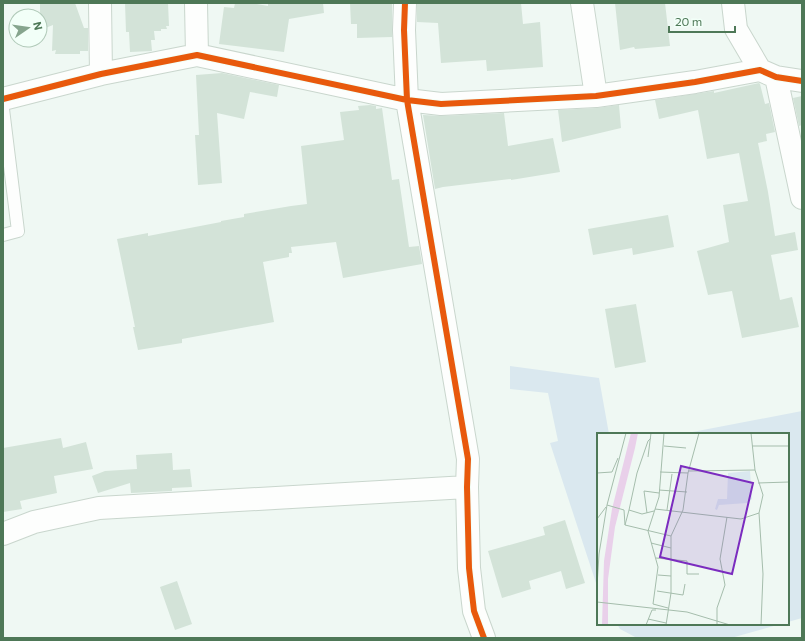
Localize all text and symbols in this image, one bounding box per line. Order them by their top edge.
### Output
north arrow [8,8,48,48]
scale bar [669,8,735,34]
text: 20 m [675,14,702,28]
text: N [31,20,45,31]
inset map [597,433,789,625]

